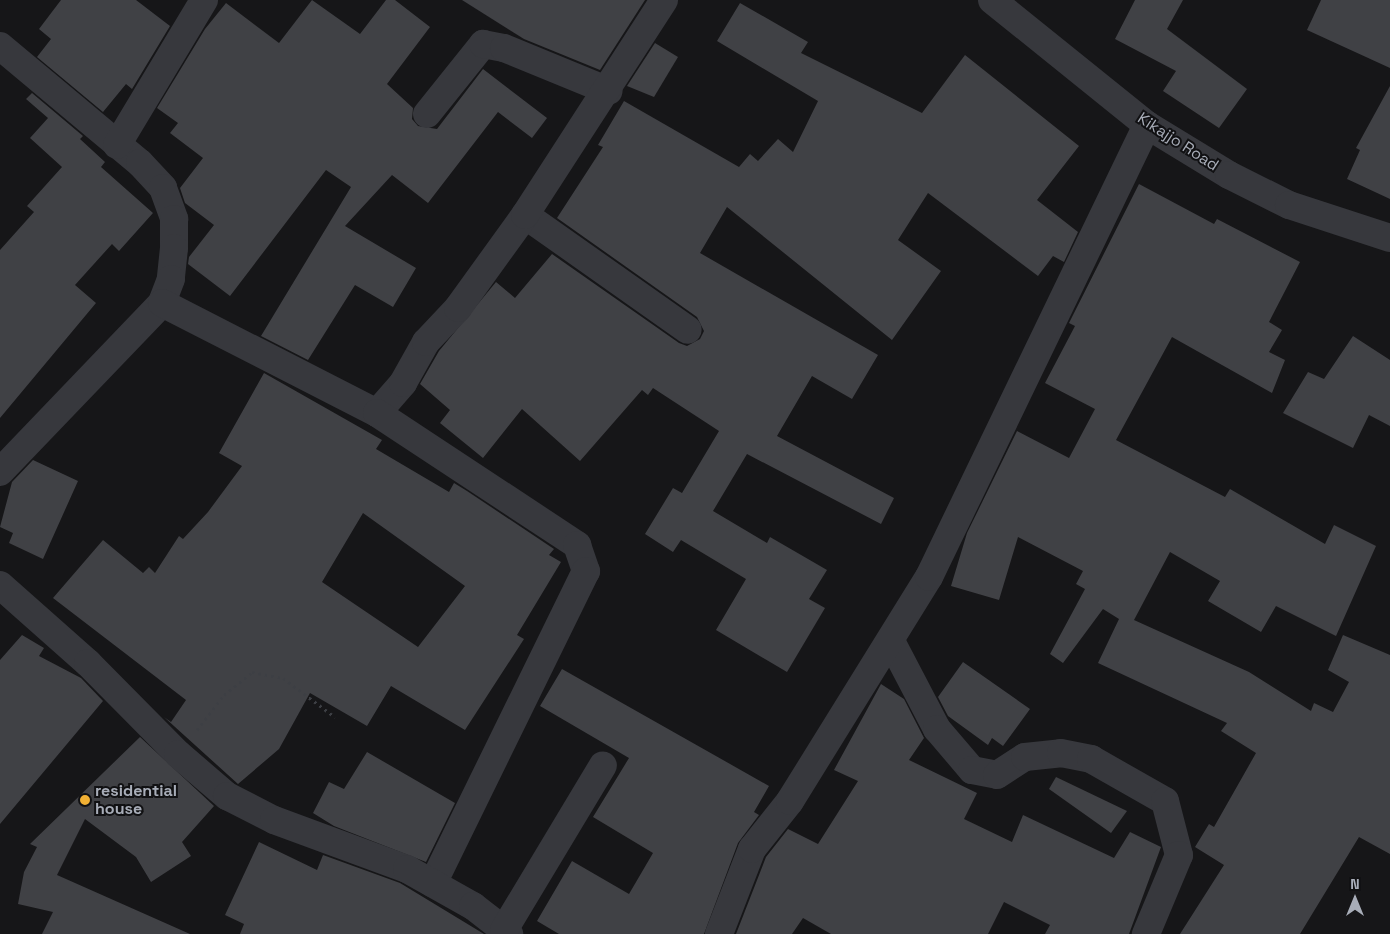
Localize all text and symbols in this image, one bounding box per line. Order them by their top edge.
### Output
street label: Kikajjo Road [1134,109,1222,175]
place label: residential house [95,781,177,819]
marker: residential house [79,794,91,806]
north arrow [1330,874,1380,924]
text: N [1350,875,1360,893]

